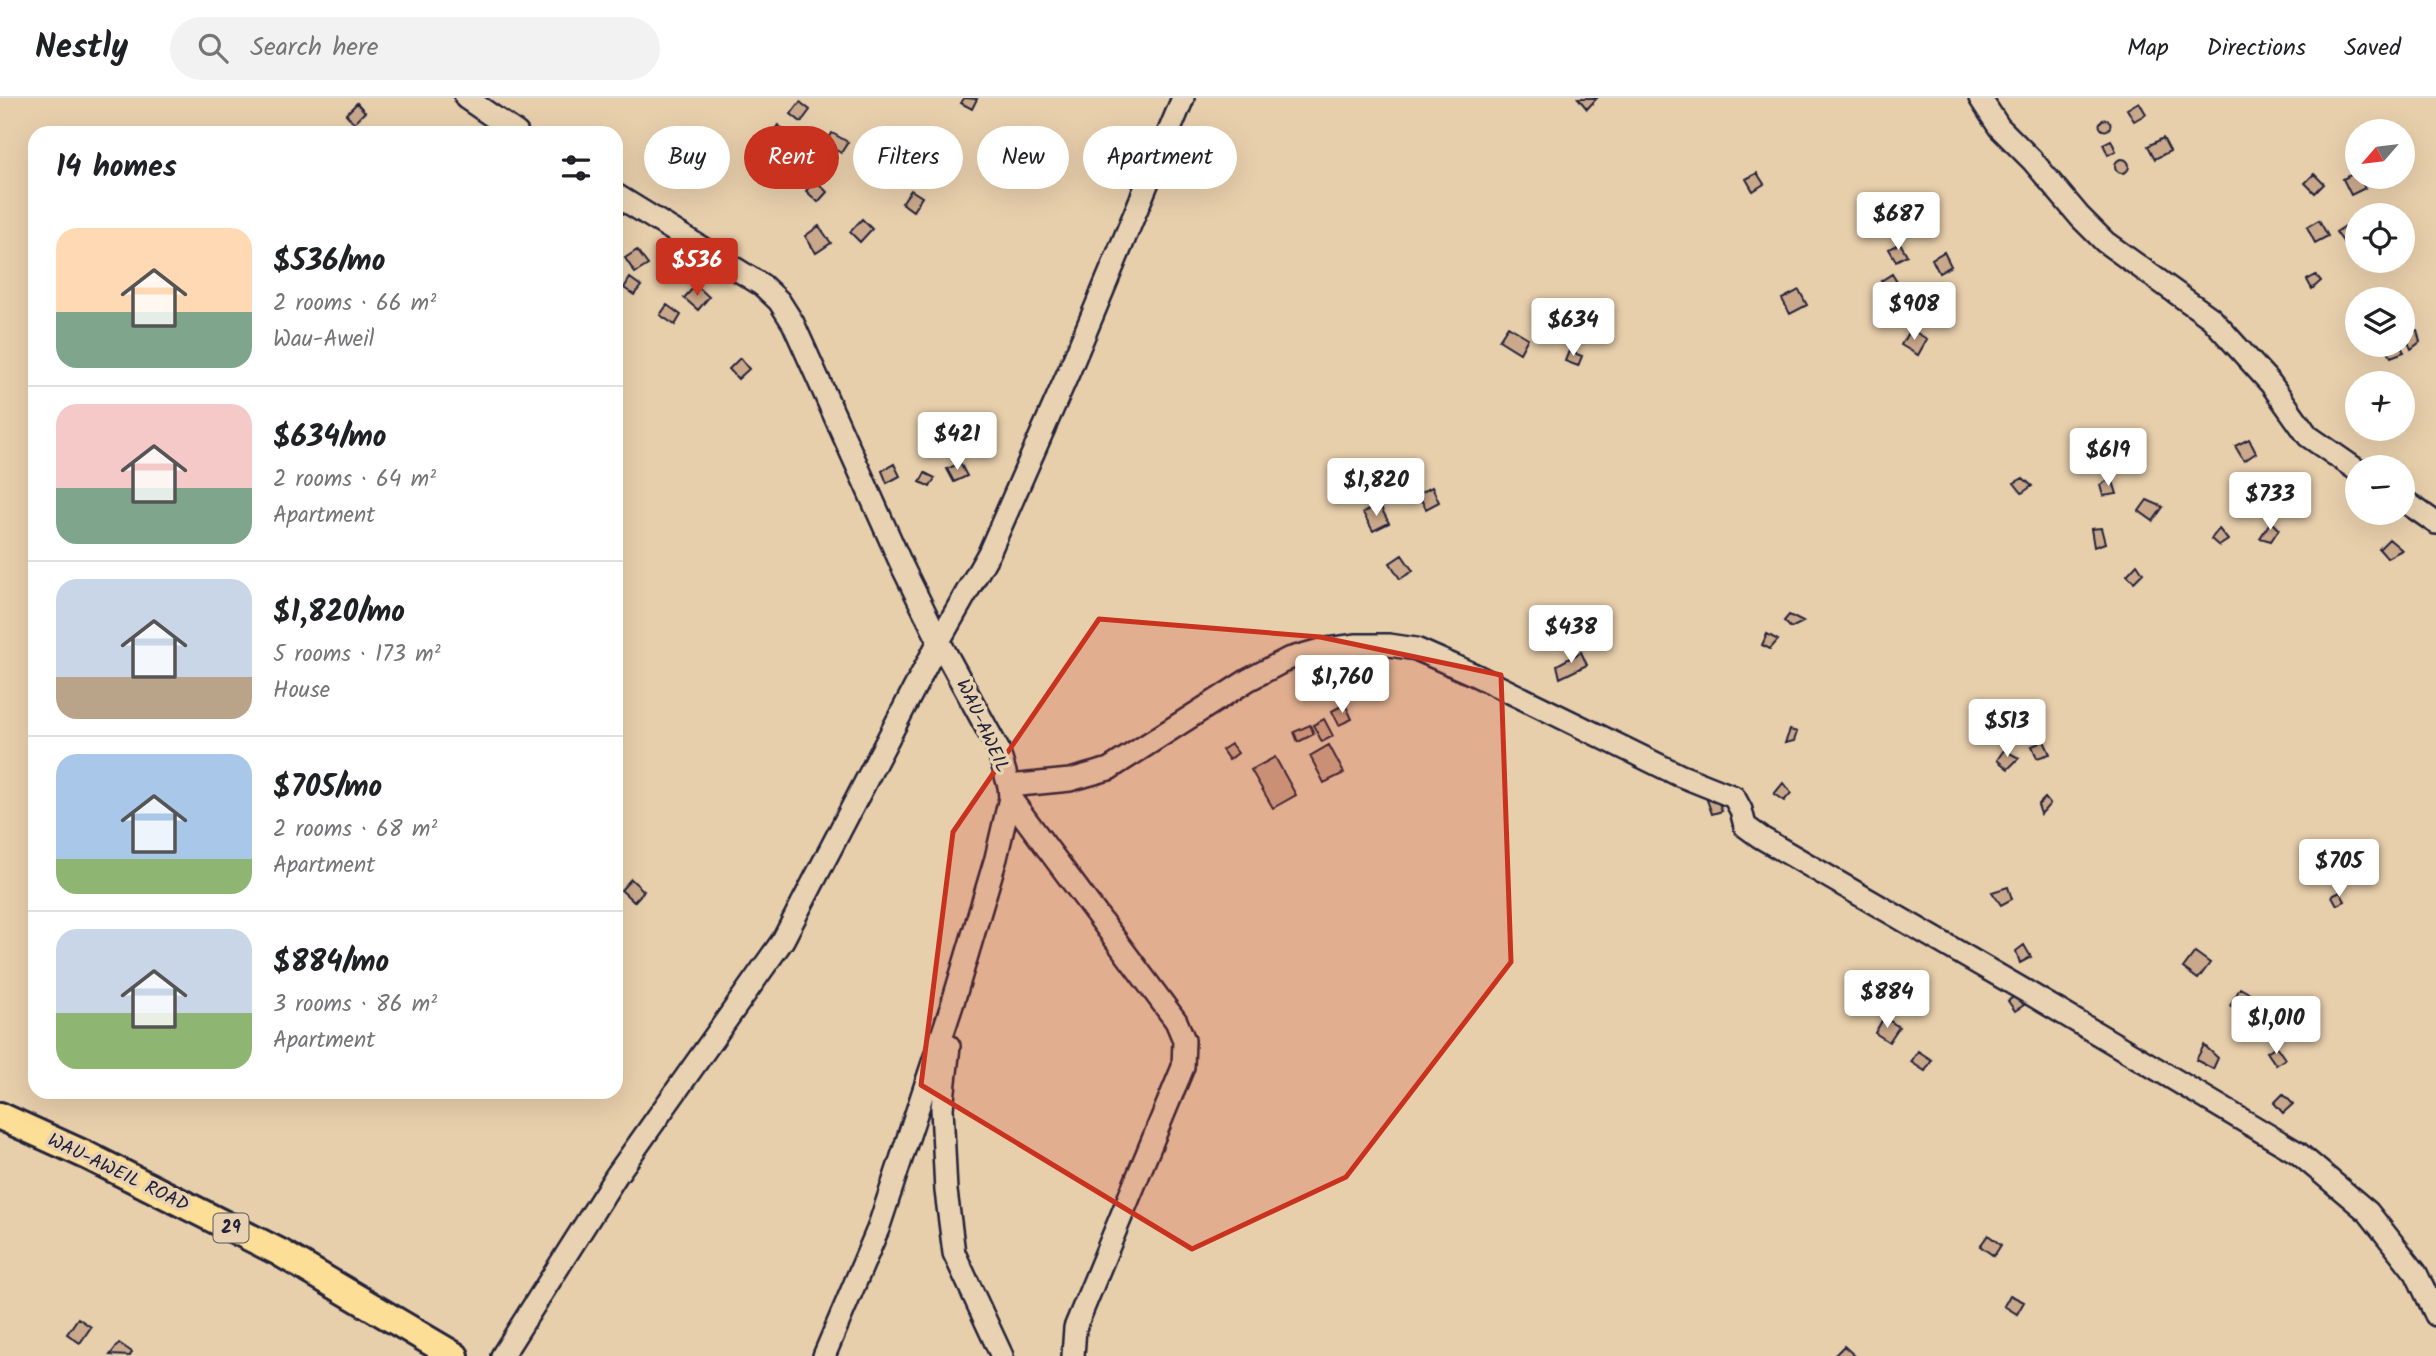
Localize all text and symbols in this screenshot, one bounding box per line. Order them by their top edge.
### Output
search box [170,17,660,80]
text: Nestly [35,22,128,75]
text: Search here [250,27,378,69]
icon: search [194,29,232,67]
text: Map [2127,29,2169,68]
text: Directions [2207,29,2306,68]
text: Saved [2344,29,2401,68]
north arrow [2345,119,2415,189]
map controls [2345,119,2415,525]
chip: Buy [644,126,730,189]
chip: Rent [744,126,839,189]
chip: Filters [853,126,963,189]
chip: New [977,126,1069,189]
chip: Apartment [1083,126,1237,189]
text: 14 homes [56,144,177,192]
icon: filters [557,149,595,187]
pin: $687 [1857,192,1939,252]
text: $687 [1873,197,1923,233]
button: locate [2345,203,2415,273]
text: $536/mo [273,238,385,286]
pin: $536 [656,238,738,298]
text: $536 [672,243,722,279]
icon: home [112,256,196,340]
pin: $908 [1873,282,1955,342]
text: 2 rooms · 66 m² [273,286,436,322]
text: $908 [1889,287,1939,323]
button: layers [2345,287,2415,357]
pin: $634 [1532,299,1614,358]
text: $634 [1547,303,1599,339]
text: Wau-Aweil [273,322,374,358]
button: + [2345,371,2415,441]
pin: $421 [916,412,998,472]
text: $634/mo [273,414,387,462]
text: $421 [934,417,980,453]
pin: $619 [2067,428,2149,488]
icon: home [112,432,196,516]
text: $619 [2086,433,2130,469]
button: − [2345,455,2415,525]
pin: $1,820 [1319,458,1433,518]
text: 2 rooms · 64 m² [273,462,436,498]
text: $1,820 [1343,463,1409,499]
pin: $733 [2229,472,2311,532]
text: $733 [2245,477,2295,513]
text: Apartment [273,498,375,534]
text: $1,820/mo [273,589,405,637]
pin: $438 [1530,606,1612,665]
icon: home [112,607,196,691]
text: $438 [1545,610,1597,646]
text: 5 rooms · 173 m² [273,637,441,673]
pin: $1,760 [1285,656,1399,715]
text: $1,760 [1311,660,1373,696]
text: House [273,673,330,709]
street label: WAU-AWEIL [947,674,1017,778]
pin: $513 [1966,700,2048,759]
text: $513 [1985,704,2029,740]
text: $705/mo [273,764,382,812]
icon: home [112,782,196,866]
text: 2 rooms · 68 m² [273,812,437,848]
pin: $705 [2298,840,2380,899]
text: $705 [2315,844,2363,880]
text: Apartment [273,848,375,884]
text: $884/mo [273,939,389,987]
icon: home [112,957,196,1041]
pin: $884 [1846,970,1928,1030]
text: $884 [1860,975,1914,1011]
text: 3 rooms · 86 m² [273,987,437,1023]
pin: $1,010 [2219,996,2333,1056]
text: $1,010 [2247,1001,2305,1037]
text: Apartment [273,1023,375,1059]
street label: WAU-AWEIL ROAD [42,1126,194,1220]
road number: 29 [214,1213,248,1242]

